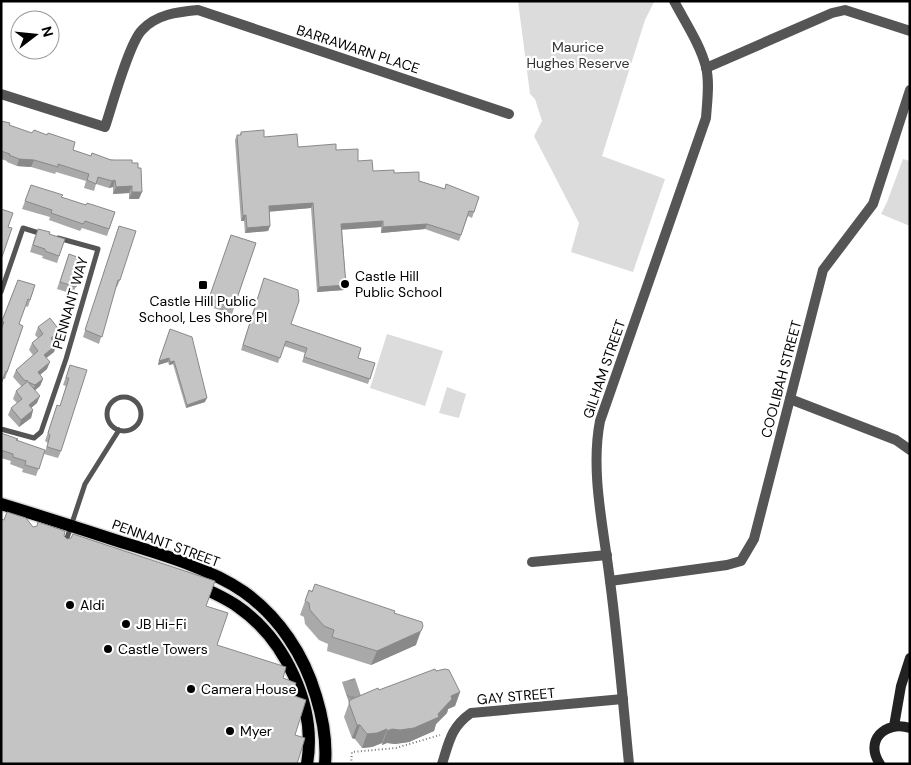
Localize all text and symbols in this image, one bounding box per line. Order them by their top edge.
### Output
north arrow [10,10,60,60]
street label: BARRAWARN PLACE [294,21,422,77]
text: N [37,24,58,39]
park label: Maurice Hughes Reserve [526,38,630,72]
street label: PENNANT WAY [48,255,92,351]
place label: Castle Hill Public School [355,267,442,301]
marker: Castle Hill Public School [339,278,351,290]
marker: Castle Hill Public School, Les Shore Pl [197,279,209,291]
place label: Castle Hill Public School, Les Shore Pl [139,292,267,326]
street label: GILHAM STREET [579,317,629,421]
street label: COOLIBAH STREET [757,318,805,440]
street label: PENNANT STREET [110,515,223,571]
place label: Aldi [80,596,105,614]
marker: Aldi [64,599,76,611]
place label: JB Hi-Fi [136,615,187,633]
marker: JB Hi-Fi [120,618,132,630]
place label: Castle Towers [118,640,208,658]
marker: Castle Towers [102,643,114,655]
place label: Camera House [201,680,296,698]
marker: Camera House [185,683,197,695]
street label: GAY STREET [476,684,556,708]
place label: Myer [240,722,272,740]
marker: Myer [224,725,236,737]

